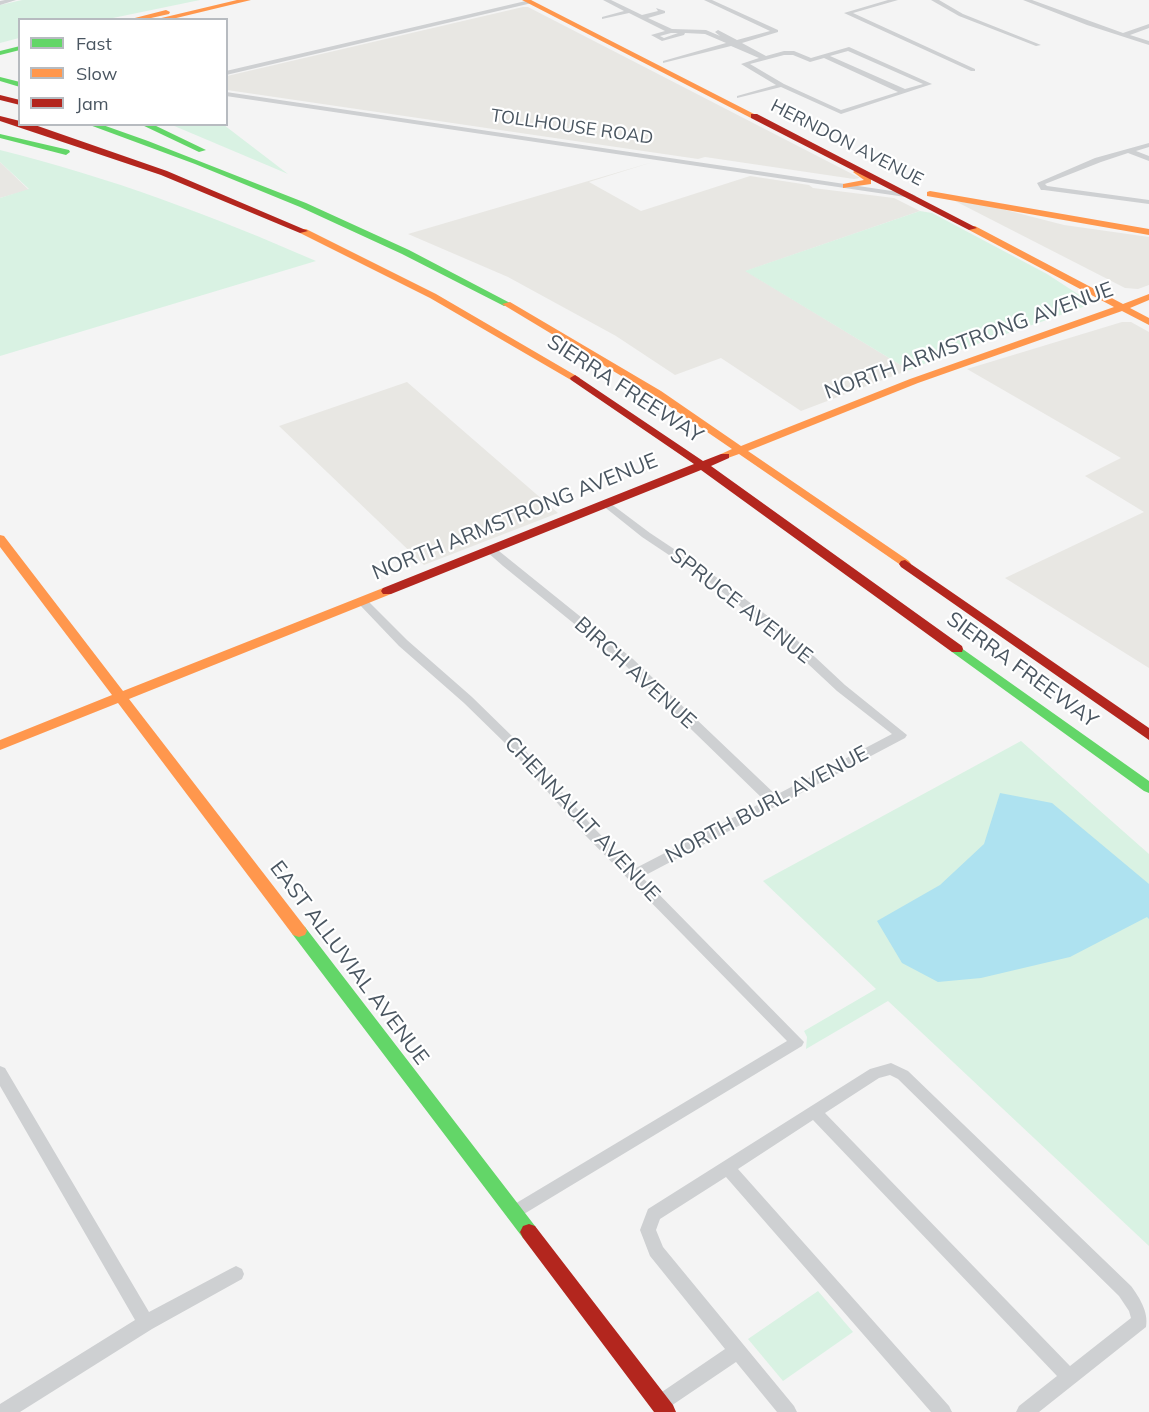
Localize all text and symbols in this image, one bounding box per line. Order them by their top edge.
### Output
legend [18,18,228,126]
text: Fast [76,32,112,55]
text: Slow [76,62,117,85]
text: Jam [76,92,109,115]
street label: HERNDON AVENUE [767,95,927,191]
street label: TOLLHOUSE ROAD [489,105,655,149]
street label: NORTH ARMSTRONG AVENUE [821,277,1117,405]
street label: SIERRA FREEWAY [542,329,708,449]
street label: NORTH ARMSTRONG AVENUE [369,448,661,586]
street label: SPRUCE AVENUE [665,543,817,669]
street label: SIERRA FREEWAY [942,607,1102,733]
street label: BIRCH AVENUE [569,612,701,734]
street label: CHENNAULT AVENUE [499,731,665,907]
street label: NORTH BURL AVENUE [661,741,873,869]
street label: EAST ALLUVIAL AVENUE [264,856,434,1070]

